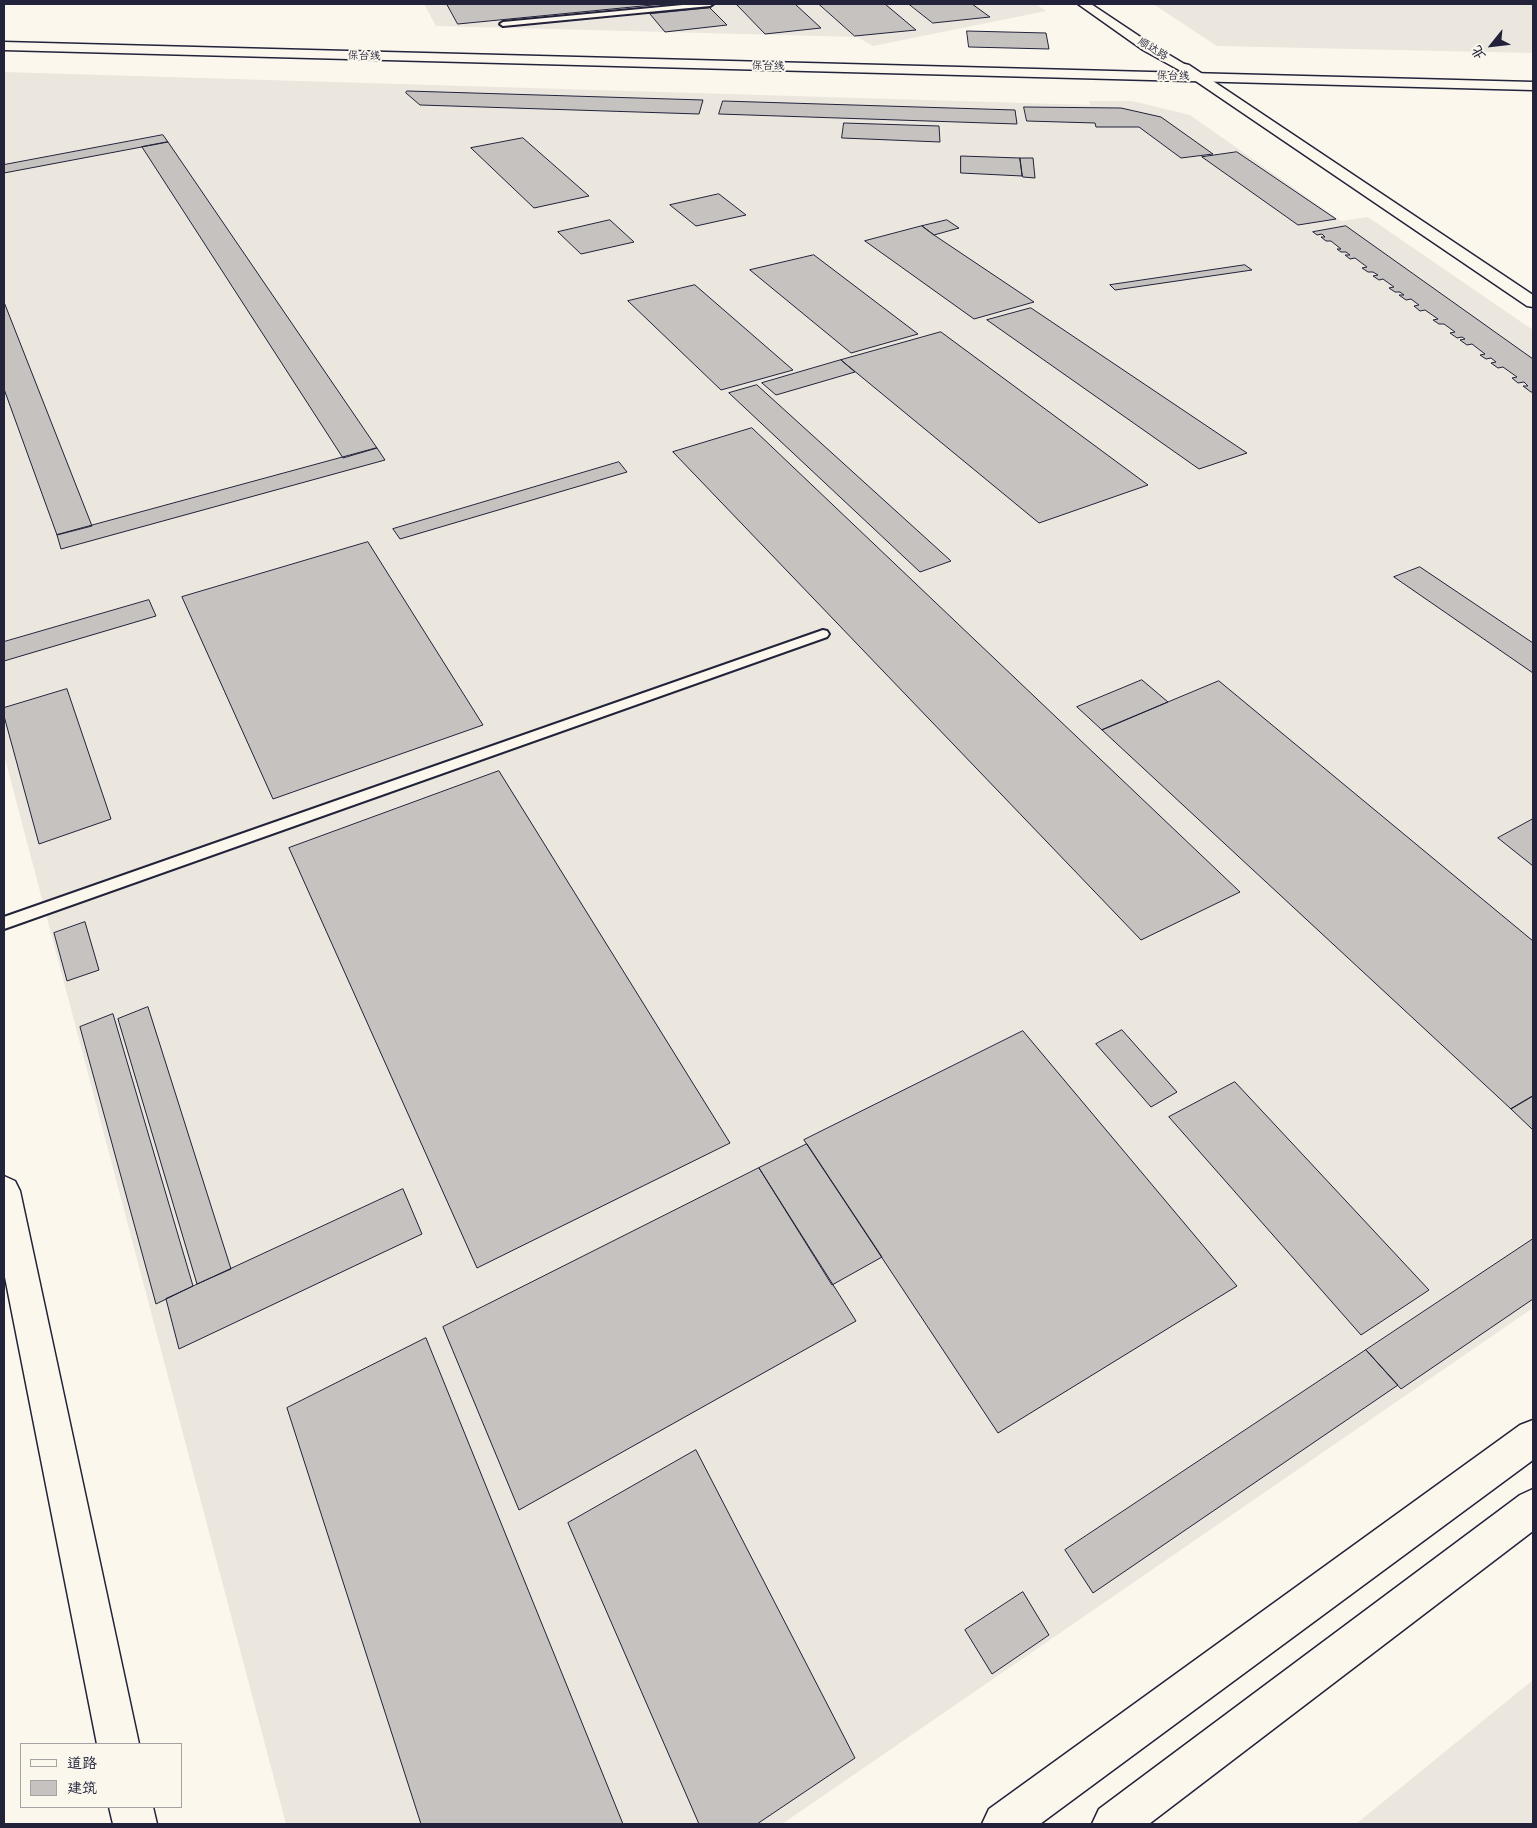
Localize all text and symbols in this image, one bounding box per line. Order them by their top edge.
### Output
north arrow [1467,20,1517,70]
street label: 顺达路 [1135,35,1171,63]
text: 北 [1468,42,1489,63]
street label: 保台线 [347,49,381,63]
street label: 保台线 [751,59,785,73]
street label: 保台线 [1156,69,1190,83]
legend [20,1743,182,1808]
text: 道路 [67,1754,97,1772]
text: 建筑 [67,1779,97,1797]

